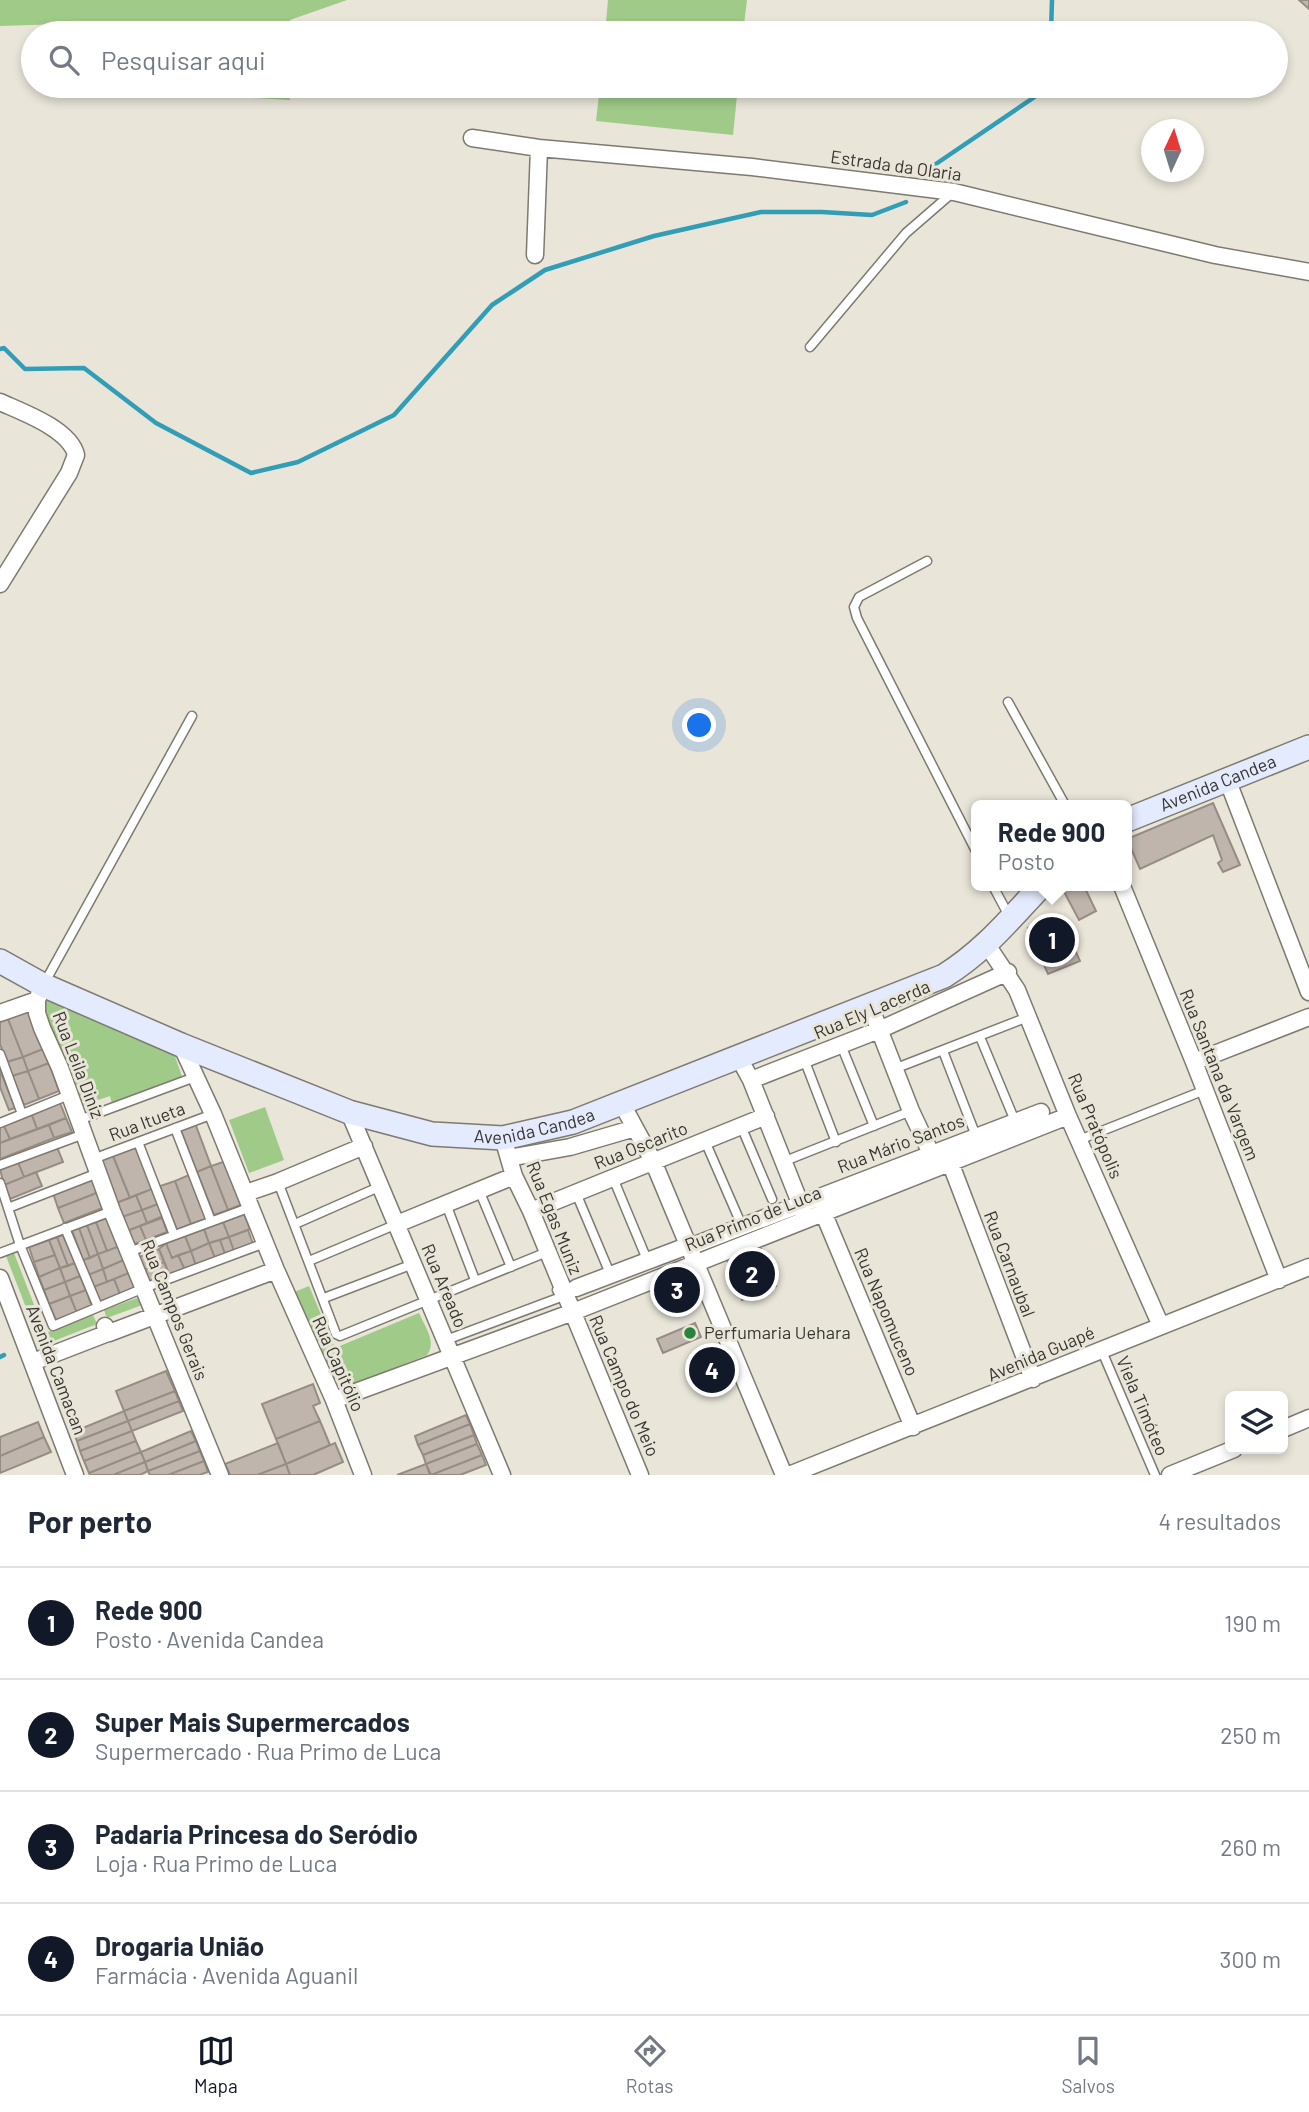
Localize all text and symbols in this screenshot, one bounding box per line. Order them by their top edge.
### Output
search box [21,21,1288,98]
icon: search [45,41,83,79]
text: Pesquisar aqui [101,44,266,75]
north arrow [1141,119,1204,182]
street label: Estrada da Olaria [829,145,963,185]
your location [682,708,716,742]
street label: Avenida Candea [1156,749,1279,816]
popup [971,800,1132,891]
text: Rede 900 [998,816,1105,847]
text: Posto [998,847,1055,875]
pin: 1 [1029,914,1075,966]
street label: Rua Ely Lacerda [810,975,933,1043]
street label: Rua Santana da Vargem [1175,986,1264,1164]
street label: Rua Leila Diniz [48,1008,109,1121]
street label: Rua Pratópolis [1064,1069,1128,1182]
street label: Rua Itueta [106,1097,188,1146]
street label: Avenida Candea [473,1103,597,1148]
street label: Rua Mário Santos [834,1109,967,1177]
street label: Rua Oscarito [591,1116,691,1174]
street label: Rua Egas Muniz [522,1158,588,1278]
street label: Rua Primo de Luca [681,1181,824,1255]
street label: Rua Carnaubal [980,1208,1040,1320]
street label: Rua Campos Gerais [137,1236,213,1383]
street label: Rua Areado [417,1240,472,1331]
street label: Rua Napomuceno [850,1244,924,1379]
pin: 2 [729,1248,775,1300]
pin: 3 [654,1264,700,1316]
street label: Avenida Camacan [22,1302,92,1438]
street label: Rua Capitólio [308,1312,370,1415]
street label: Rua Campo do Meio [585,1312,665,1460]
place label: Perfumaria Uehara [704,1321,851,1343]
street label: Avenida Guapé [984,1321,1098,1386]
marker: Perfumaria Uehara [682,1325,698,1341]
pin: 4 [689,1344,735,1396]
street label: Viela Timóteo [1112,1352,1174,1459]
map controls [1225,1391,1288,1454]
button: layers [1225,1391,1288,1454]
text: Por perto [28,1503,152,1539]
text: 4 resultados [1158,1507,1281,1535]
text: Rede 900 [95,1594,203,1625]
text: 1 [47,1609,55,1637]
text: 190 m [1224,1609,1281,1637]
text: Posto · Avenida Candea [95,1625,324,1653]
text: Super Mais Supermercados [95,1706,410,1737]
text: 2 [45,1721,57,1749]
text: 250 m [1220,1721,1281,1749]
text: Supermercado · Rua Primo de Luca [95,1737,441,1765]
text: Padaria Princesa do Seródio [95,1818,418,1849]
text: 3 [45,1833,57,1861]
text: 260 m [1220,1833,1281,1861]
text: Loja · Rua Primo de Luca [95,1849,337,1877]
text: Drogaria União [95,1930,264,1961]
text: 4 [44,1945,58,1973]
text: 300 m [1220,1945,1281,1973]
text: Farmácia · Avenida Aguanil [95,1961,358,1989]
tab: Mapa [194,2032,238,2097]
tab: Rotas [626,2032,673,2097]
tab: Salvos [1062,2032,1115,2097]

